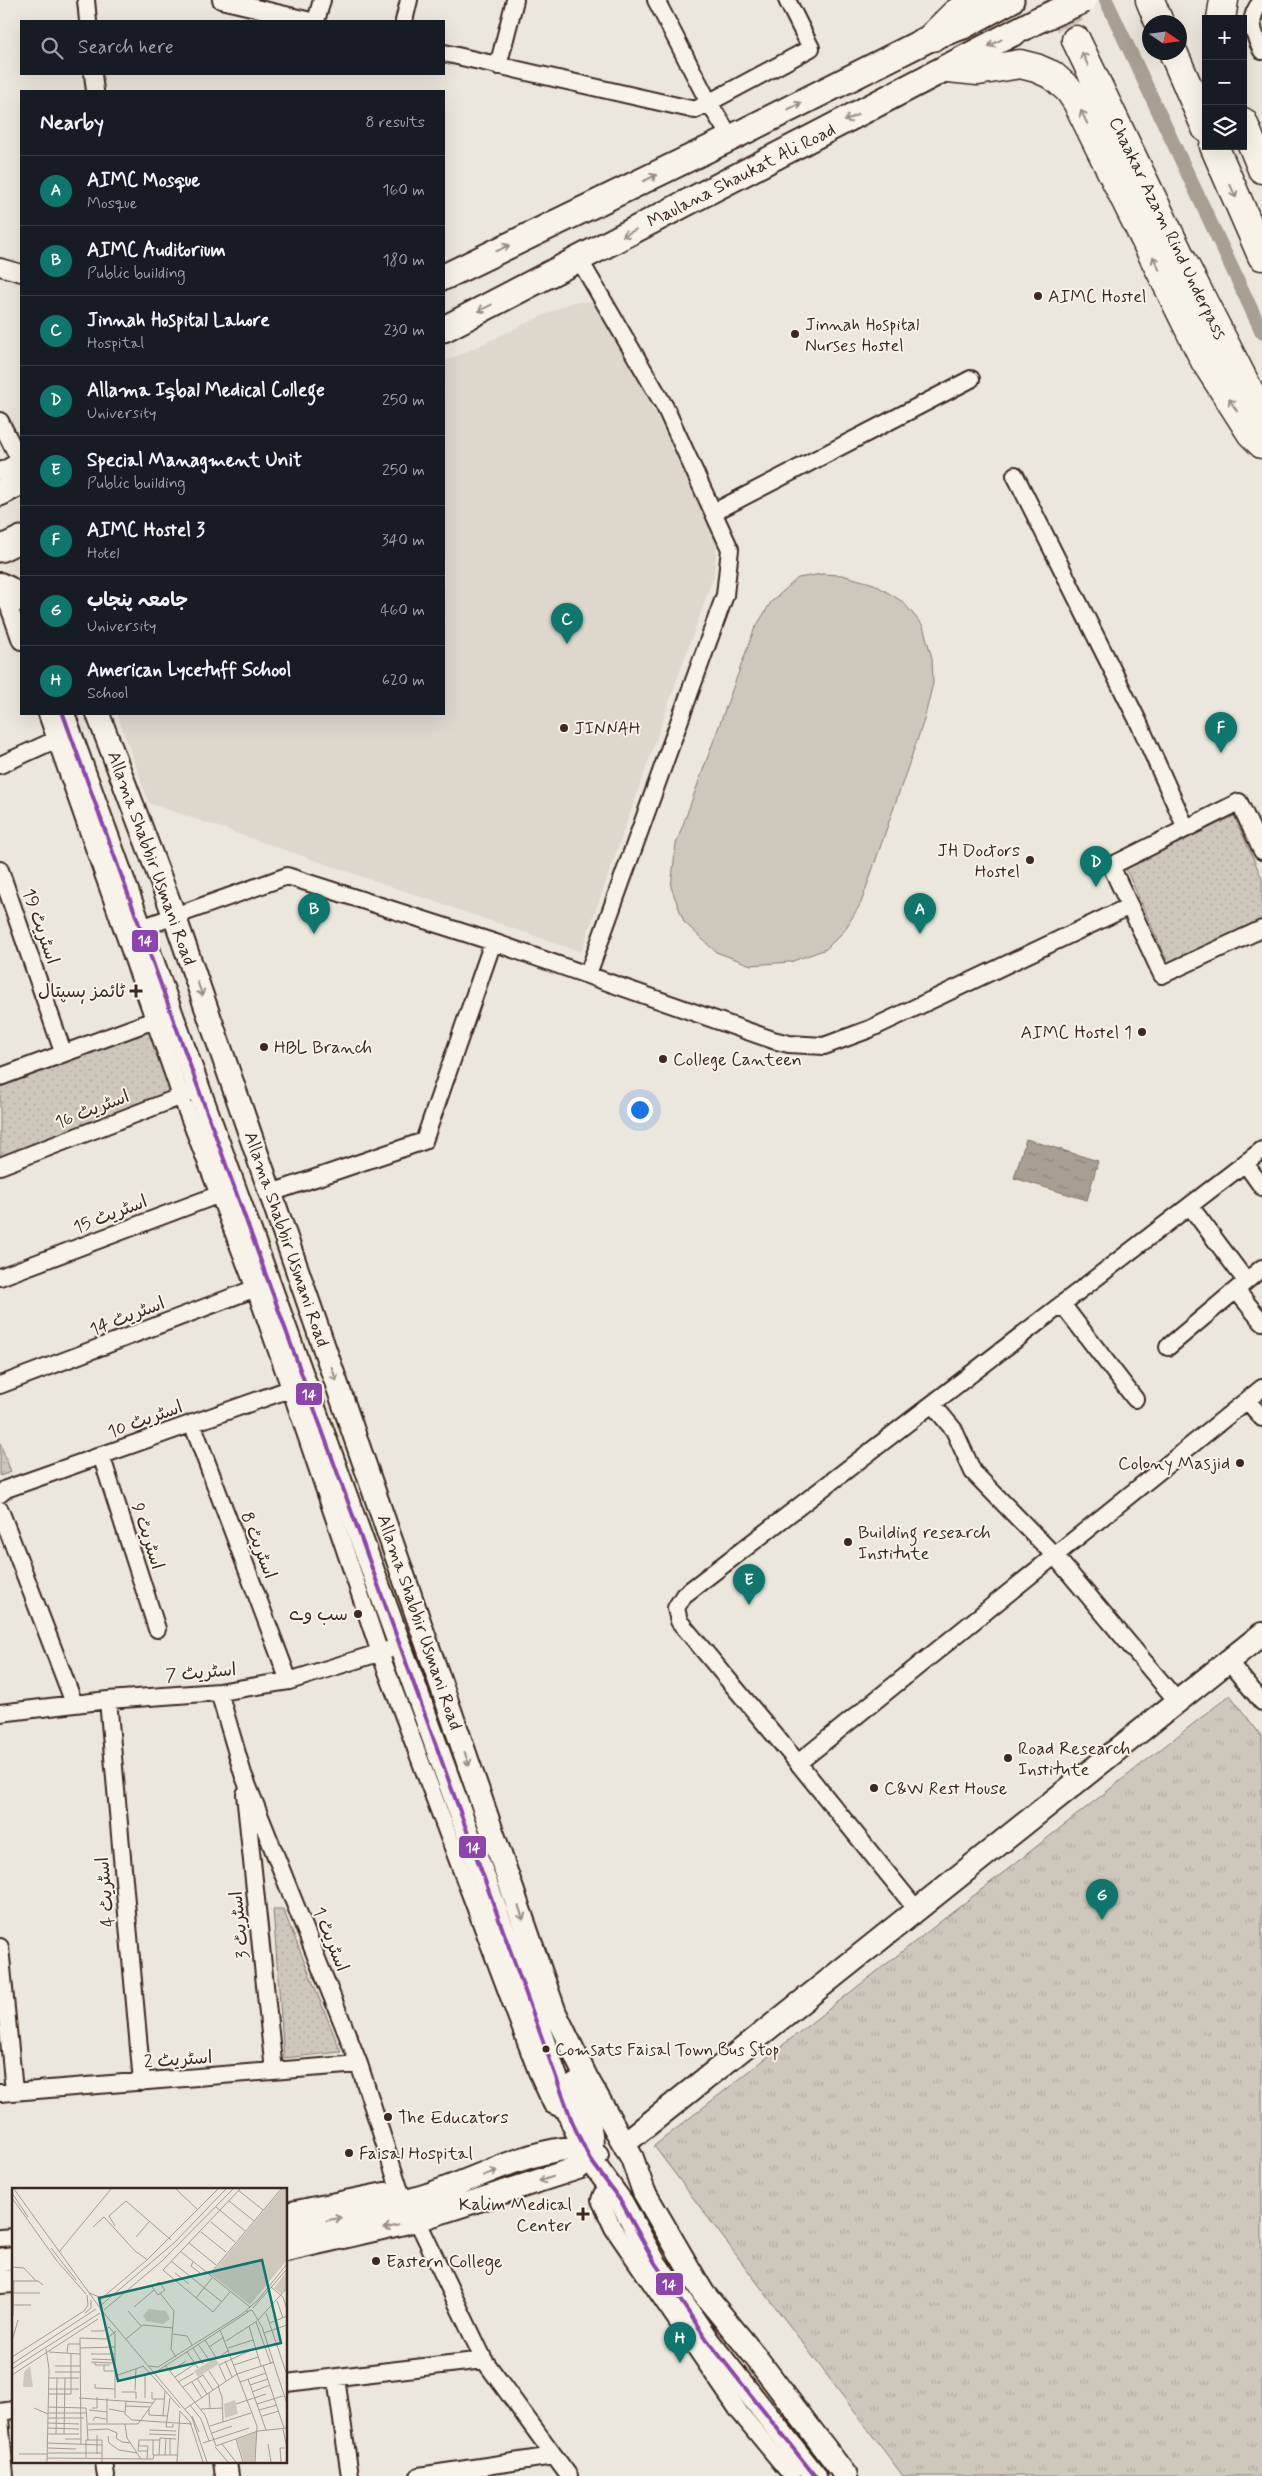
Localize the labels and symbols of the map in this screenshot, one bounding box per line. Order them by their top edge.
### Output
north arrow [1142,15,1187,60]
one-way arrow [988,39,1003,48]
one-way arrow [1080,52,1089,67]
one-way arrow [788,101,803,111]
one-way arrow [1079,110,1088,125]
street label: Chaakar Azam Rind Underpass [1103,113,1232,344]
one-way arrow [844,114,859,123]
street label: Maulana Shaukat Ali Road [643,118,840,234]
one-way arrow [642,172,657,182]
one-way arrow [1229,183,1239,198]
one-way arrow [622,229,637,238]
one-way arrow [496,243,511,253]
one-way arrow [1151,255,1161,270]
place label: AIMC Hostel [1048,285,1147,309]
marker: AIMC Hostel [1032,290,1044,302]
one-way arrow [477,303,492,313]
place label: Jinnah Hospital Nurses Hostel [805,313,919,358]
marker: Jinnah Hospital Nurses Hostel [789,328,801,340]
one-way arrow [1228,399,1238,413]
pin: C [551,603,583,644]
pin: F [1205,712,1237,753]
place label: JINNAH [574,717,641,741]
marker: JINNAH [558,722,570,734]
street label: Allama Shabbir Usmani Road [101,748,201,969]
place label: JH Doctors Hostel [937,839,1020,884]
pin: D [1080,846,1112,887]
marker: JH Doctors Hostel [1024,854,1036,866]
street label: اسٹریٹ 19 [16,885,64,967]
pin: B [298,893,330,934]
pin: A [904,893,936,934]
line badge: 14 [131,929,159,953]
text: 14 [138,932,153,950]
place label: ٹائمز ہسپتال [38,980,126,1004]
one-way arrow [196,981,205,997]
marker: ٹائمز ہسپتال [129,984,143,998]
place label: AIMC Hostel 1 [1021,1021,1132,1045]
marker: AIMC Hostel 1 [1136,1026,1148,1038]
place label: HBL Branch [274,1036,372,1060]
marker: HBL Branch [258,1041,270,1053]
place label: College Canteen [673,1048,802,1072]
marker: College Canteen [657,1053,669,1065]
street label: اسٹریٹ 16 [52,1085,133,1135]
your location [627,1097,653,1123]
street label: Allama Shabbir Usmani Road [238,1128,334,1350]
street label: اسٹریٹ 15 [70,1190,151,1240]
street label: اسٹریٹ 14 [86,1292,168,1342]
one-way arrow [330,1366,339,1381]
line badge: 14 [295,1382,323,1406]
text: 14 [302,1386,317,1404]
street label: اسٹریٹ 10 [105,1395,186,1445]
place label: Colony Masjid [1118,1452,1230,1476]
marker: Colony Masjid [1234,1457,1246,1469]
street label: اسٹریٹ 9 [125,1500,169,1573]
street label: اسٹریٹ 8 [234,1508,282,1582]
street label: Allama Shabbir Usmani Road [371,1511,467,1733]
place label: Building research Institute [858,1521,991,1566]
marker: Building research Institute [842,1536,854,1548]
pin: E [733,1564,765,1605]
place label: سب وے [289,1603,348,1627]
marker: سب وے [352,1608,364,1620]
street label: اسٹریٹ 7 [165,1658,237,1688]
place label: Road Research Institute [1018,1737,1130,1782]
one-way arrow [463,1751,473,1767]
marker: Road Research Institute [1002,1752,1014,1764]
place label: C&W Rest House [884,1777,1007,1801]
marker: C&W Rest House [868,1782,880,1794]
line badge: 14 [458,1835,487,1859]
text: 14 [466,1839,481,1857]
street label: اسٹریٹ 4 [91,1856,121,1928]
pin: G [1086,1879,1118,1920]
street label: اسٹریٹ 3 [225,1890,255,1960]
street label: اسٹریٹ 1 [306,1903,354,1975]
one-way arrow [516,1904,526,1920]
place label: Comsats Faisal Town Bus Stop [555,2039,779,2061]
marker: Comsats Faisal Town Bus Stop [541,2044,551,2054]
street label: اسٹریٹ 2 [143,2046,213,2074]
place label: The Educators [398,2106,508,2130]
marker: The Educators [382,2111,394,2123]
place label: Faisal Hospital [359,2142,473,2166]
marker: Faisal Hospital [343,2147,355,2159]
one-way arrow [481,2168,497,2177]
one-way arrow [538,2174,554,2184]
inset map [12,2188,288,2464]
place label: Kalim Medical Center [459,2193,572,2238]
marker: Kalim Medical Center [576,2207,590,2221]
one-way arrow [326,2214,342,2224]
one-way arrow [383,2223,399,2232]
place label: Eastern College [386,2250,502,2275]
marker: Eastern College [370,2255,382,2267]
line badge: 14 [655,2272,684,2296]
text: 14 [662,2276,677,2294]
pin: H [664,2322,696,2363]

